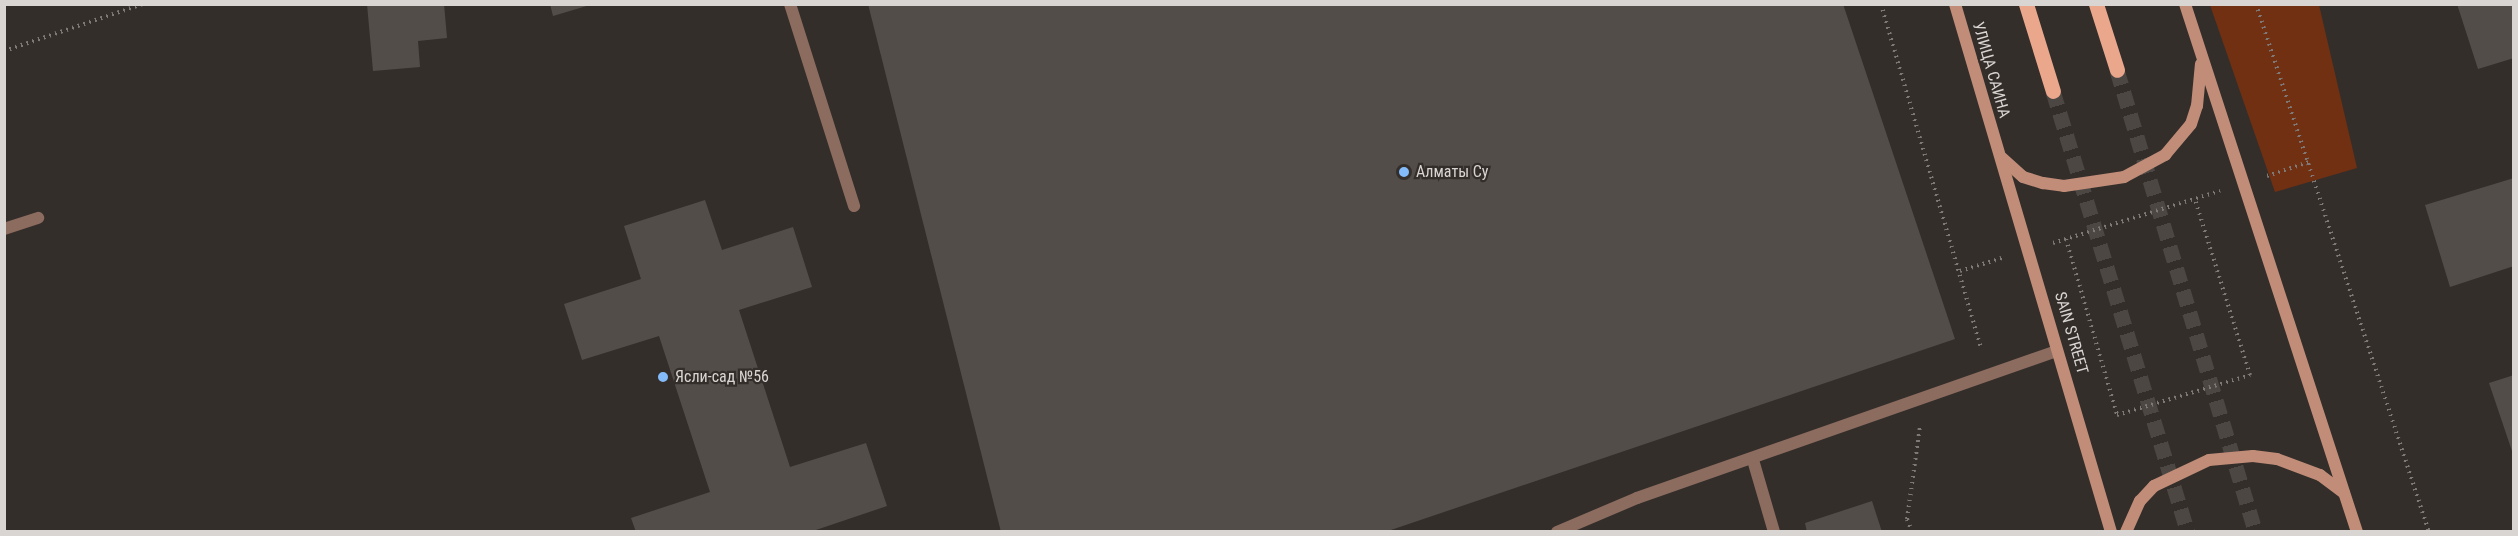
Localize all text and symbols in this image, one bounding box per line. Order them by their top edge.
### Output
street label: УЛИЦА САИНА [1968,20,2014,120]
place label: Алматы Су [1416,162,1488,182]
marker: Алматы Су [1397,165,1411,179]
street label: SAIN STREET [2050,290,2092,376]
place label: Ясли-сад №56 [675,367,769,387]
marker: Ясли-сад №56 [656,370,670,384]

